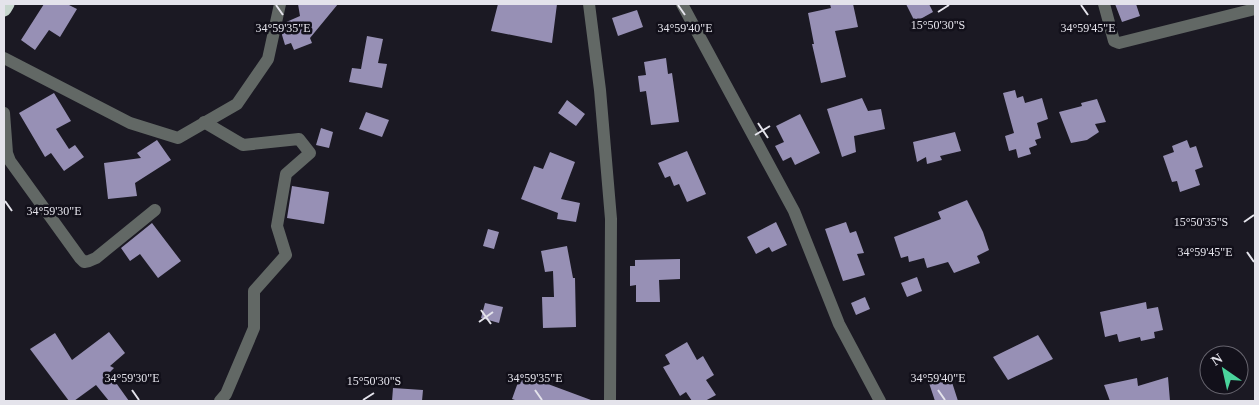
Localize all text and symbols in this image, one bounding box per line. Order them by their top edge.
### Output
text: 15°50'30"S [911,18,965,32]
text: 34°59'35"E [255,21,311,35]
text: 34°59'40"E [657,21,713,35]
text: 34°59'45"E [1060,21,1116,35]
text: 34°59'30"E [26,204,82,218]
text: 15°50'35"S [1174,215,1228,229]
text: 34°59'45"E [1177,245,1233,259]
north arrow [1199,345,1249,395]
text: N [1209,351,1225,369]
text: 34°59'30"E [104,371,160,385]
text: 34°59'35"E [507,371,563,385]
text: 34°59'40"E [910,371,966,385]
text: 15°50'30"S [347,374,401,388]

